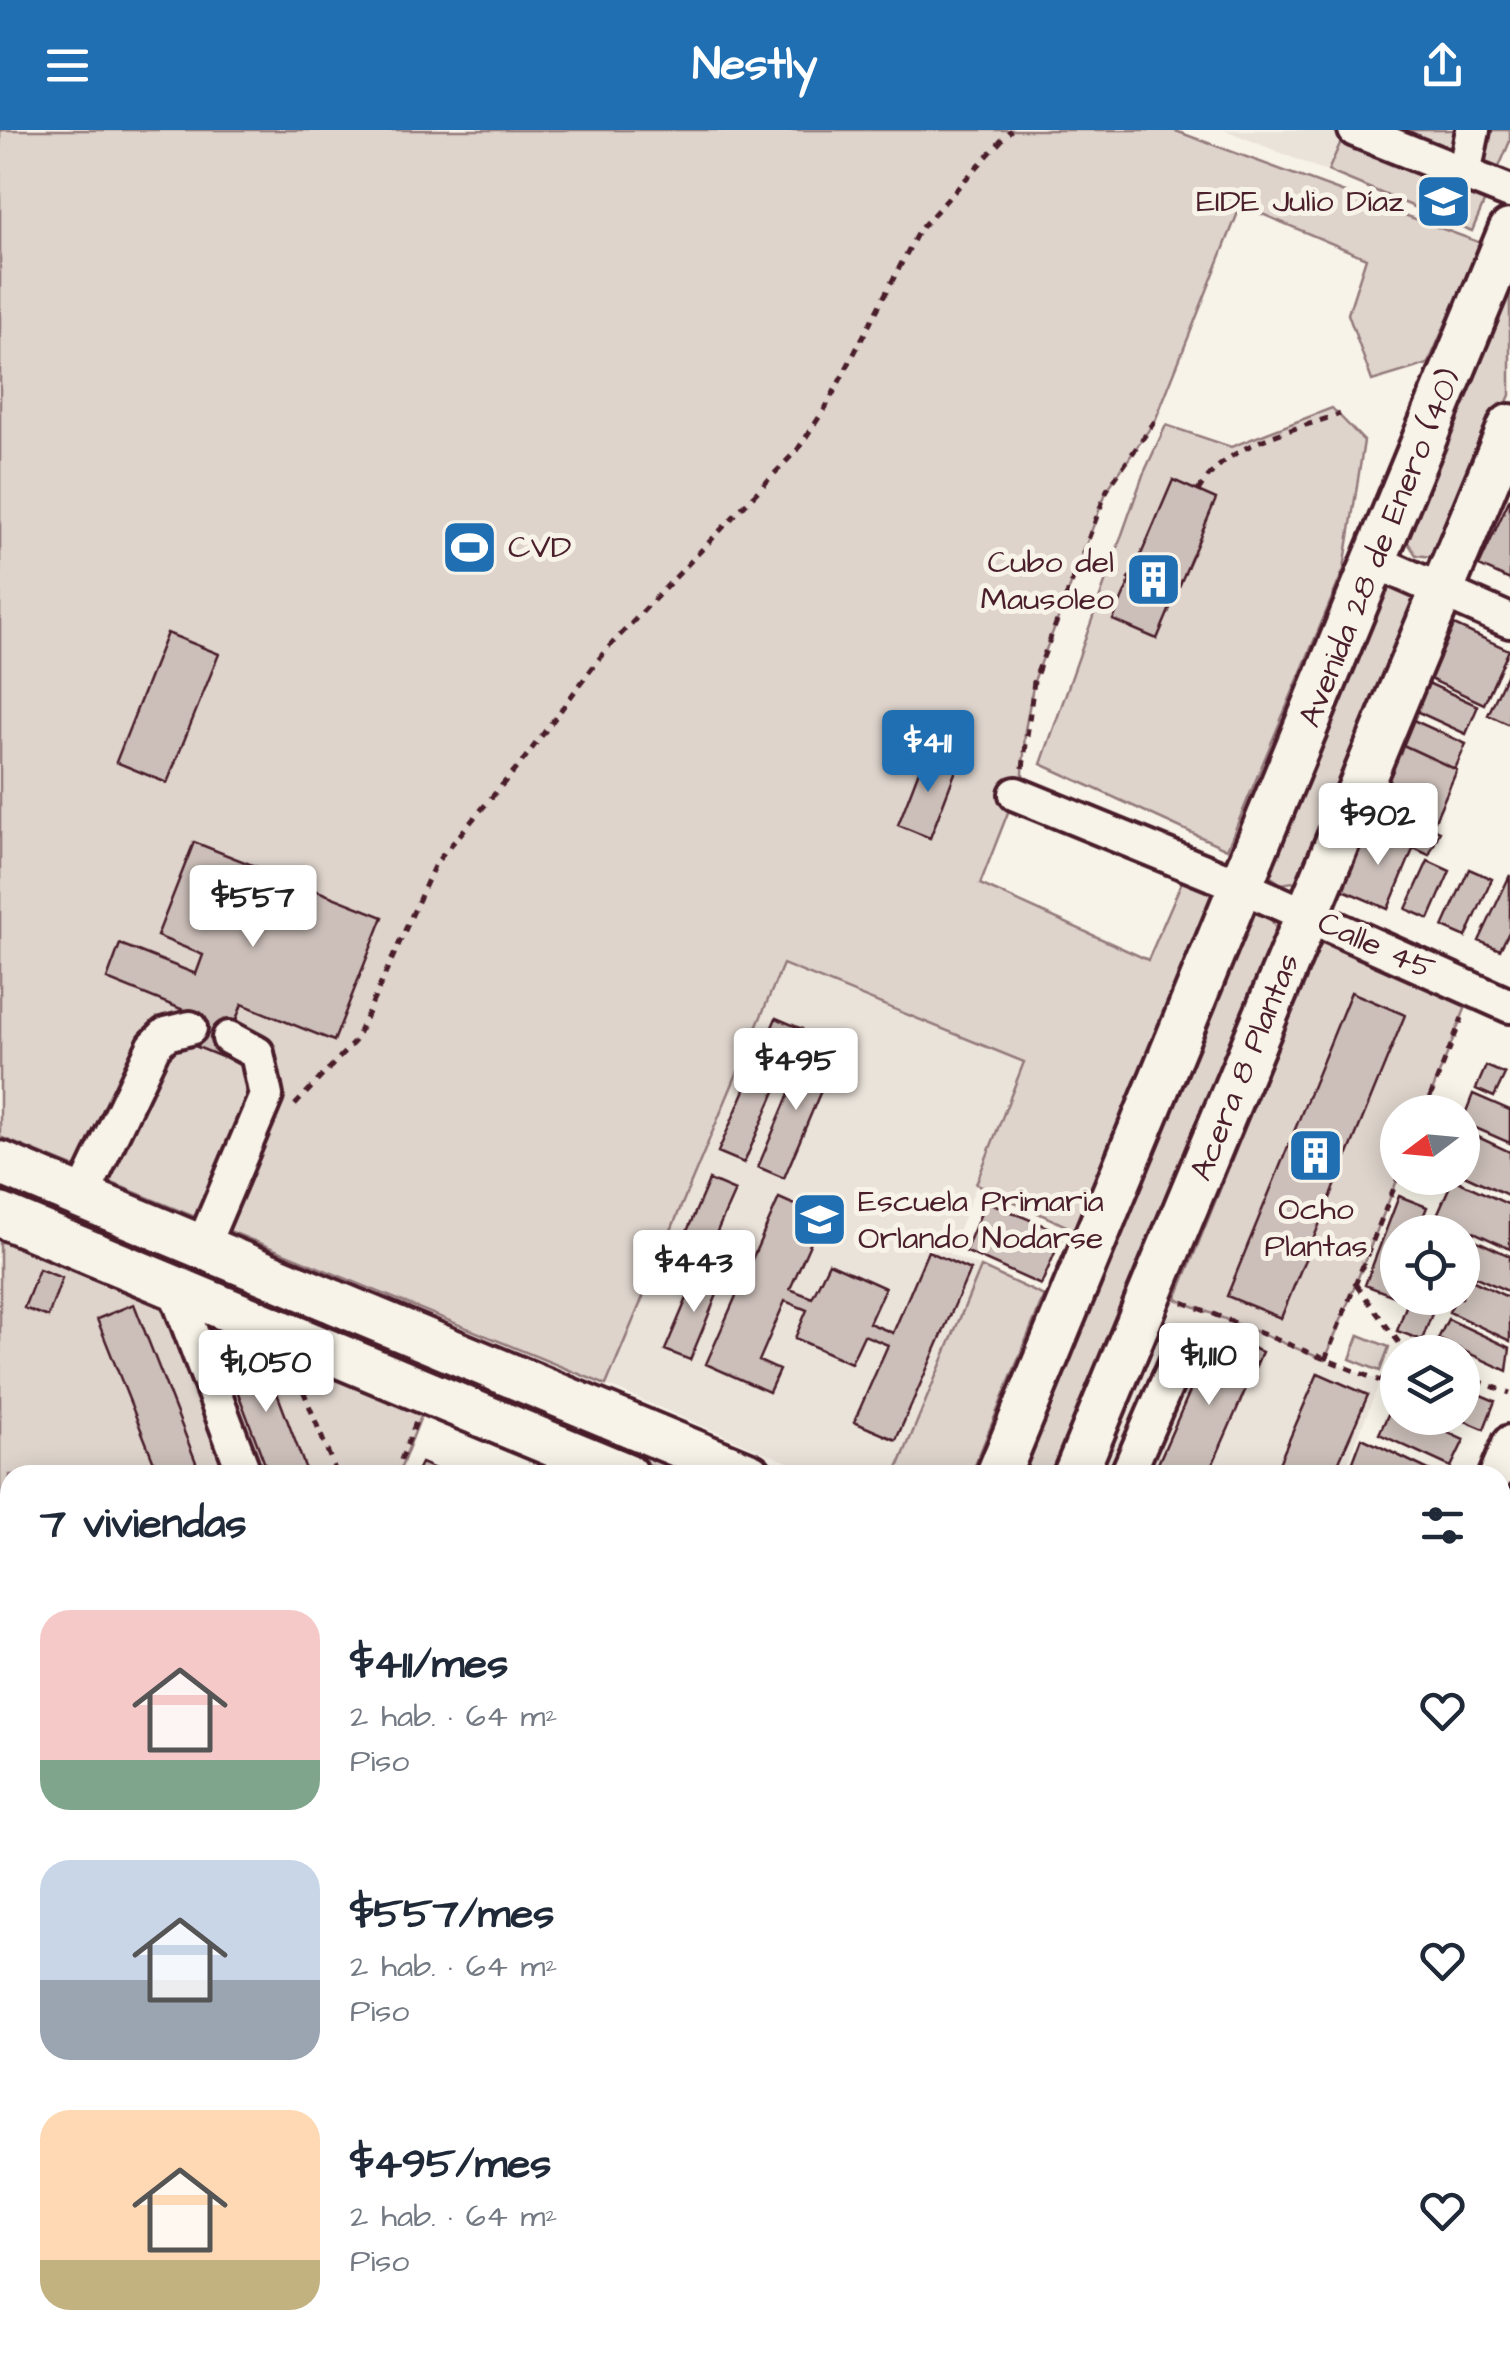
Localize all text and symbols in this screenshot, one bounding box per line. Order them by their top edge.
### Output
text: Nestly [692,34,818,96]
icon: menu [40,38,95,93]
icon: share [1415,38,1470,93]
school or university icon: EIDE Julio Díaz [1413,171,1473,231]
place label: EIDE Julio Díaz [1196,179,1404,224]
street label: Avenida 28 de Enero (40) [1287,362,1473,734]
sports icon: CVD [439,517,499,577]
place label: CVD [508,525,571,570]
place label: Cubo del Mausoleo [981,540,1114,622]
building icon: Cubo del Mausoleo [1123,550,1183,610]
pin: $411 [869,710,987,795]
text: $411 [904,720,952,765]
pin: $902 [1319,783,1437,868]
text: $902 [1341,793,1415,838]
pin: $557 [194,865,312,950]
text: $557 [212,875,294,920]
street label: Calle 45 [1310,900,1442,992]
street label: Acera 8 Plantas [1179,947,1311,1187]
pin: $495 [737,1028,855,1113]
text: $495 [756,1038,836,1083]
north arrow [1380,1095,1480,1195]
map controls [1380,1095,1480,1435]
building icon: Ocho Plantas [1286,1125,1346,1185]
place label: Escuela Primaria Orlando Nodarse [858,1179,1104,1261]
place label: Ocho Plantas [1265,1187,1368,1269]
school or university icon: Escuela Primaria Orlando Nodarse [789,1189,849,1249]
button: locate [1380,1215,1480,1315]
pin: $443 [635,1230,753,1315]
text: $443 [655,1240,733,1285]
pin: $1,110 [1128,1323,1290,1408]
pin: $1,050 [185,1330,347,1415]
text: $1,110 [1181,1333,1237,1378]
button: layers [1380,1335,1480,1435]
text: $1,050 [221,1340,311,1385]
text: 7 viviendas [40,1496,247,1554]
icon: filters [1415,1498,1470,1553]
text: $411/mes [350,1636,508,1694]
icon: home [120,1650,240,1770]
icon: heart [1415,1683,1470,1738]
text: 2 hab. · 64 m² [350,1694,557,1739]
text: Piso [350,1739,409,1784]
text: $557/mes [350,1886,554,1944]
icon: home [120,1900,240,2020]
icon: heart [1415,1933,1470,1988]
text: 2 hab. · 64 m² [350,1944,557,1989]
text: Piso [350,1989,409,2034]
text: $495/mes [350,2136,551,2194]
icon: home [120,2150,240,2270]
icon: heart [1415,2183,1470,2238]
text: 2 hab. · 64 m² [350,2194,557,2239]
text: Piso [350,2239,409,2284]

